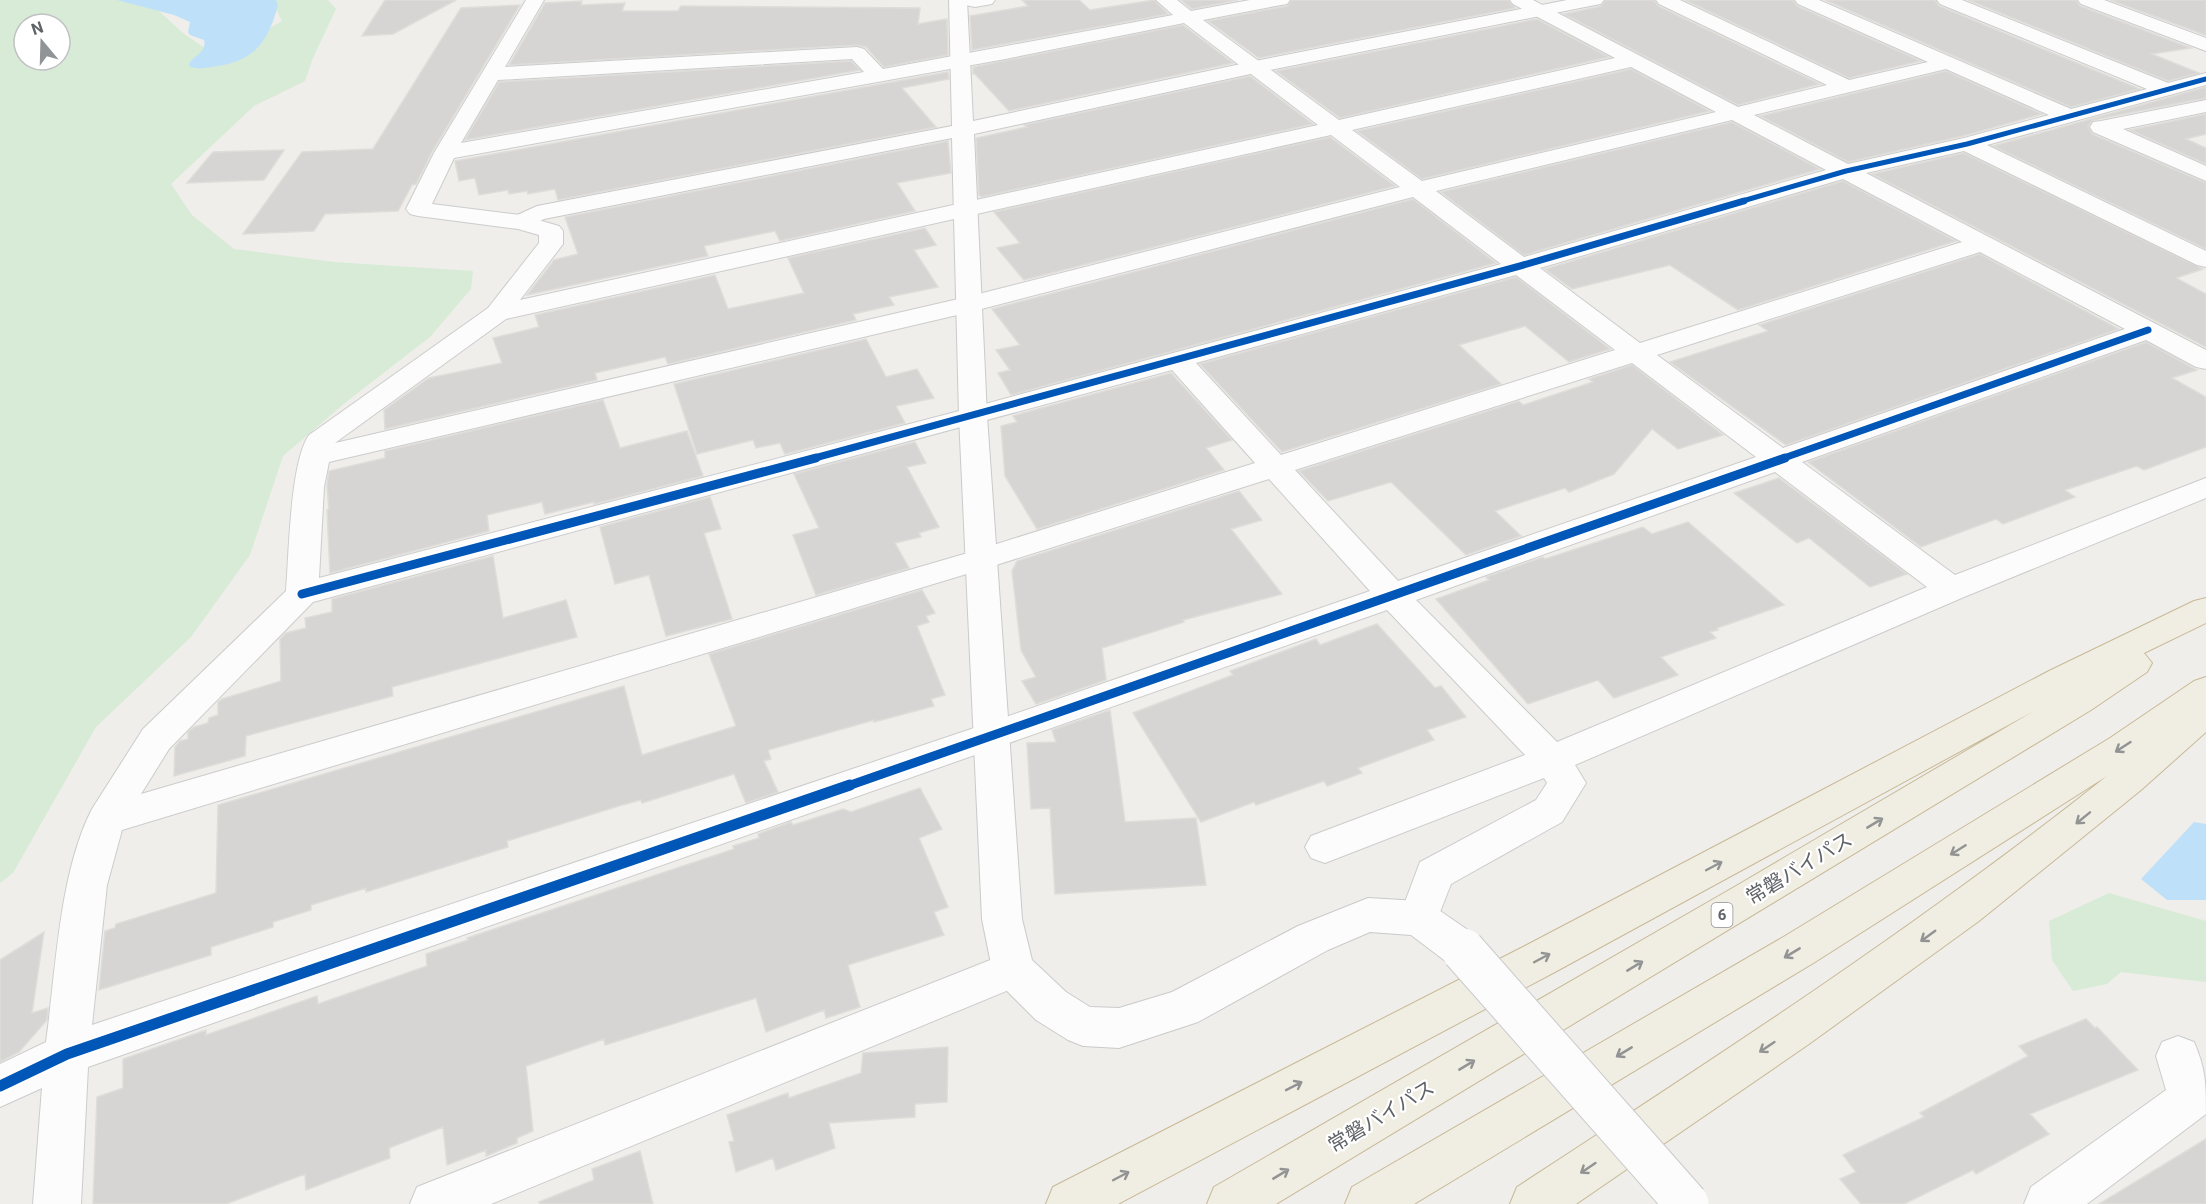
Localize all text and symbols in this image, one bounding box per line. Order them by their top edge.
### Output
north arrow [12,12,72,72]
text: N [29,17,46,39]
one-way arrow [2116,741,2132,753]
one-way arrow [2075,812,2091,825]
one-way arrow [1866,816,1883,828]
street label: 常磐バイパス [1742,827,1856,909]
one-way arrow [1950,845,1967,857]
one-way arrow [1705,860,1722,872]
road number: 6 [1712,903,1732,927]
one-way arrow [1920,930,1936,943]
one-way arrow [1784,947,1801,959]
one-way arrow [1533,952,1550,964]
one-way arrow [1626,959,1643,971]
one-way arrow [1759,1041,1775,1053]
one-way arrow [1616,1047,1633,1059]
one-way arrow [1458,1058,1475,1070]
street label: 常磐バイパス [1324,1075,1438,1157]
one-way arrow [1285,1080,1302,1092]
one-way arrow [1580,1162,1597,1174]
one-way arrow [1272,1168,1289,1180]
one-way arrow [1112,1170,1130,1181]

